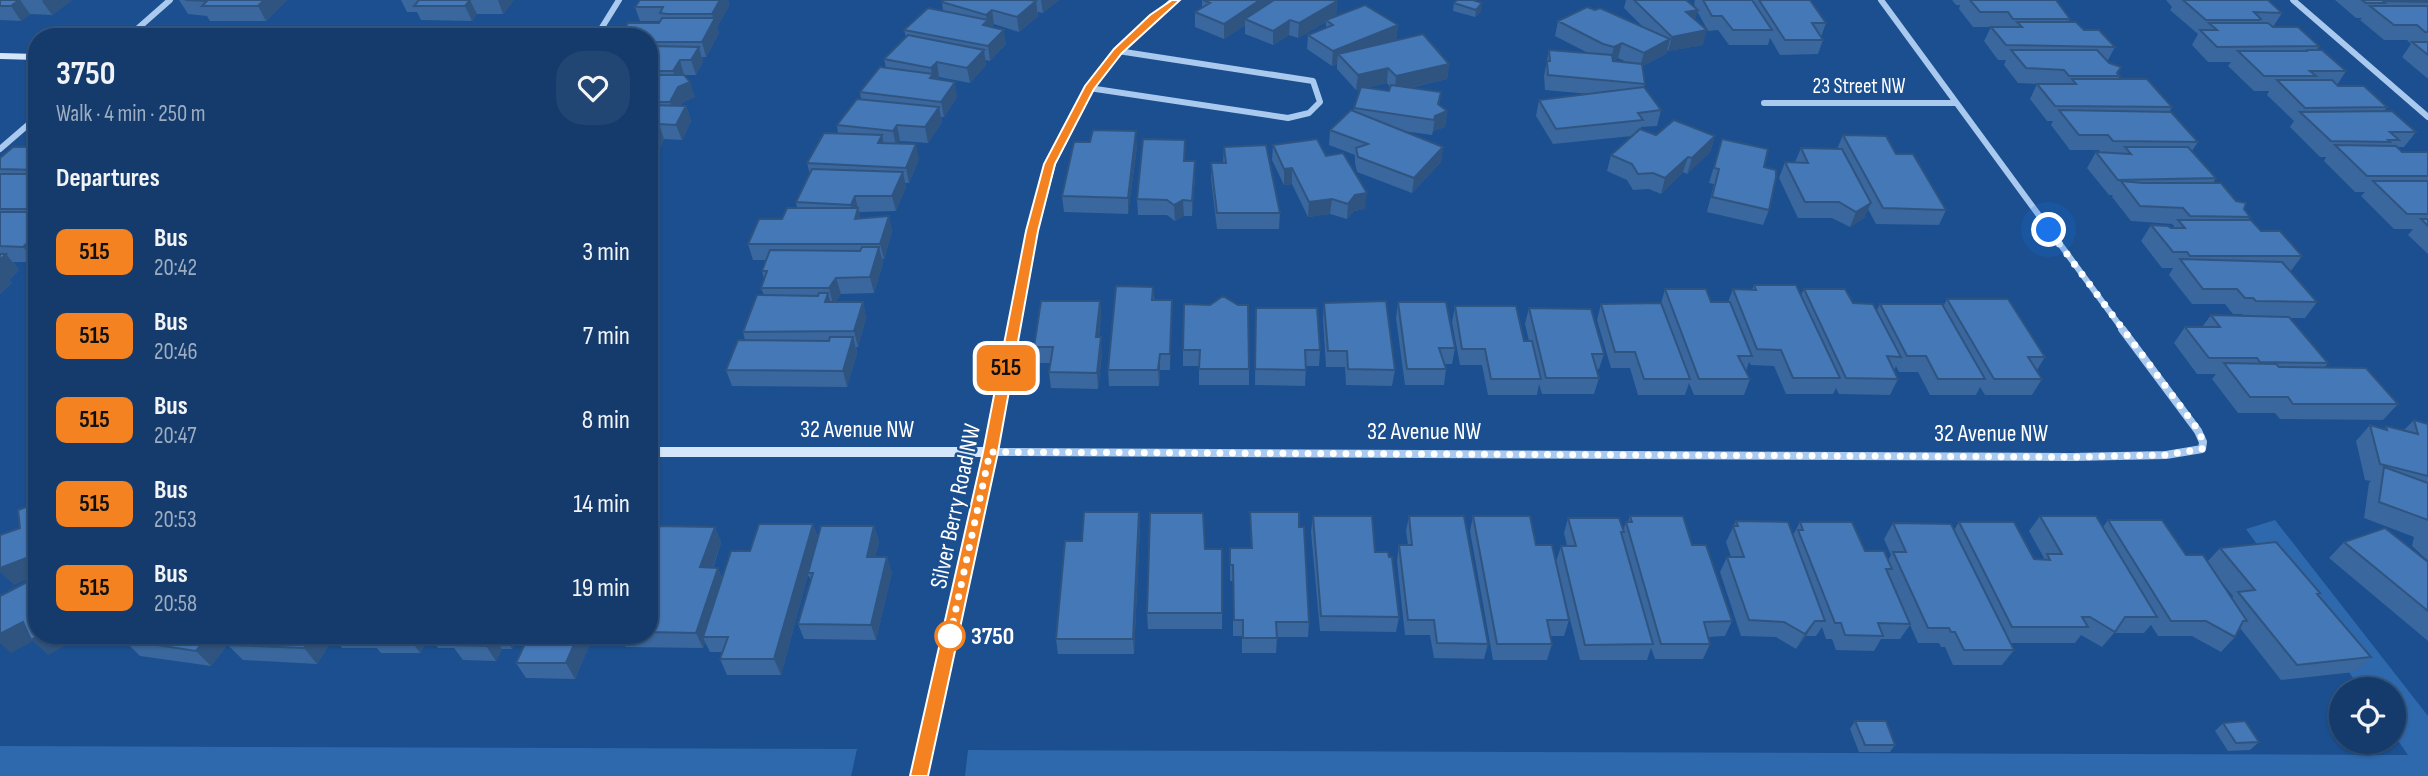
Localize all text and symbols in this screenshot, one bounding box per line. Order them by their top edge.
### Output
button: heart [556,51,630,125]
text: 3750 [56,54,115,94]
street label: 23 Street NW [1813,74,1906,99]
text: Walk · 4 min · 250 m [56,100,206,128]
text: Departures [56,163,160,194]
your location [2031,212,2066,247]
text: Bus [154,223,188,254]
text: 515 [79,237,110,266]
text: 3 min [582,237,630,268]
text: 20:42 [154,254,197,282]
text: Bus [154,307,188,338]
text: 515 [79,321,110,350]
text: 7 min [583,321,630,352]
text: 20:46 [154,338,198,366]
line badge: 515 [966,345,1046,391]
text: 515 [991,353,1021,382]
text: Bus [154,391,188,422]
text: 515 [79,405,110,434]
text: 8 min [582,405,630,436]
street label: 32 Avenue NW [800,415,914,444]
street label: 32 Avenue NW [1367,417,1481,446]
street label: 32 Avenue NW [1934,419,2048,448]
street label: Silver Berry Road NW [924,421,987,591]
text: 20:47 [154,422,196,450]
text: Bus [154,475,188,506]
text: 515 [79,489,110,518]
text: 14 min [573,489,630,520]
text: 20:53 [154,506,197,534]
text: Bus [154,559,188,590]
text: 515 [79,573,110,602]
text: 19 min [573,573,630,604]
text: 20:58 [154,590,197,618]
marker: 3750 [935,621,965,651]
place label: 3750 [971,622,1014,651]
map controls [2329,677,2406,754]
button: locate [2329,677,2406,754]

